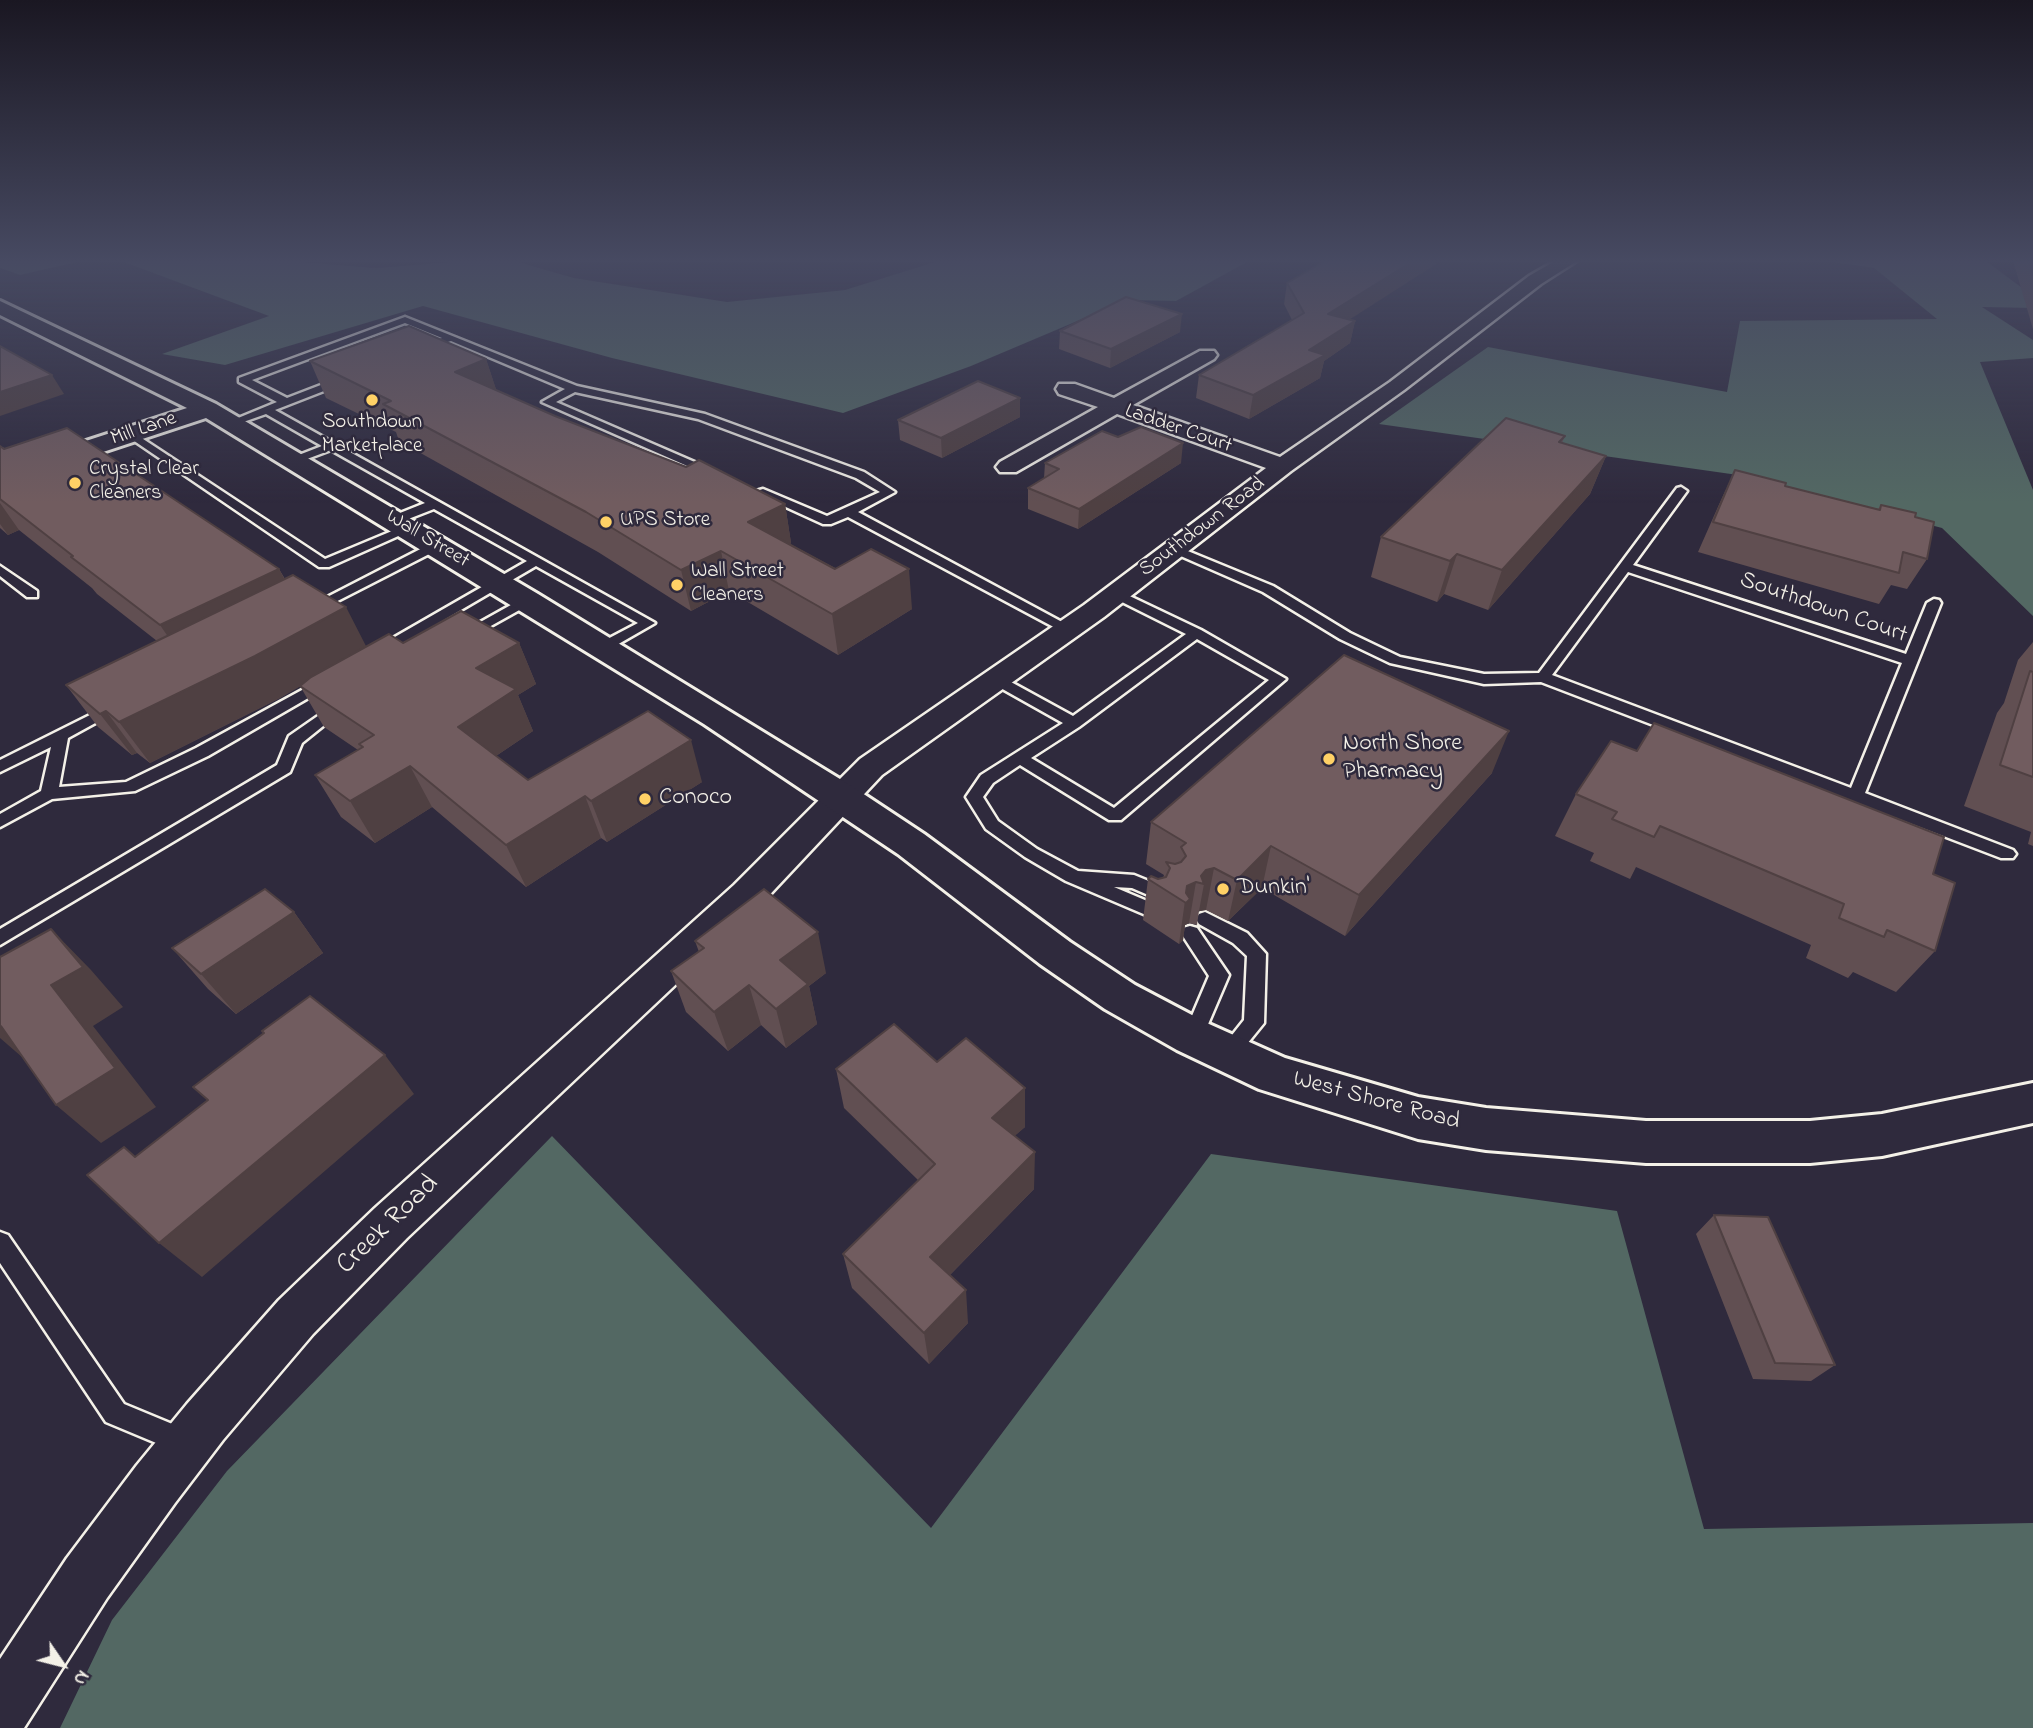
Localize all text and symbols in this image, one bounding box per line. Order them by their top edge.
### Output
marker: Southdown Marketplace [364,392,380,408]
street label: Ladder Court [1121,400,1235,460]
street label: Mill Lane [108,407,180,453]
place label: Southdown Marketplace [322,411,422,461]
place label: Crystal Clear Cleaners [89,458,199,508]
street label: Southdown Road [1135,472,1271,584]
marker: Crystal Clear Cleaners [67,475,83,491]
street label: Wall Street [381,505,473,575]
place label: UPS Store [620,509,710,535]
marker: UPS Store [598,514,614,530]
place label: Wall Street Cleaners [691,560,784,610]
street label: Southdown Court [1735,567,1911,651]
marker: Wall Street Cleaners [669,577,685,593]
place label: North Shore Pharmacy [1343,731,1462,787]
marker: North Shore Pharmacy [1321,751,1337,767]
place label: Conoco [659,785,732,813]
marker: Conoco [637,791,653,807]
place label: Dunkin' [1237,875,1309,903]
marker: Dunkin' [1215,881,1231,897]
street label: West Shore Road [1290,1066,1462,1138]
street label: Creek Road [331,1169,447,1283]
north arrow [28,1630,98,1700]
text: N [66,1664,95,1690]

